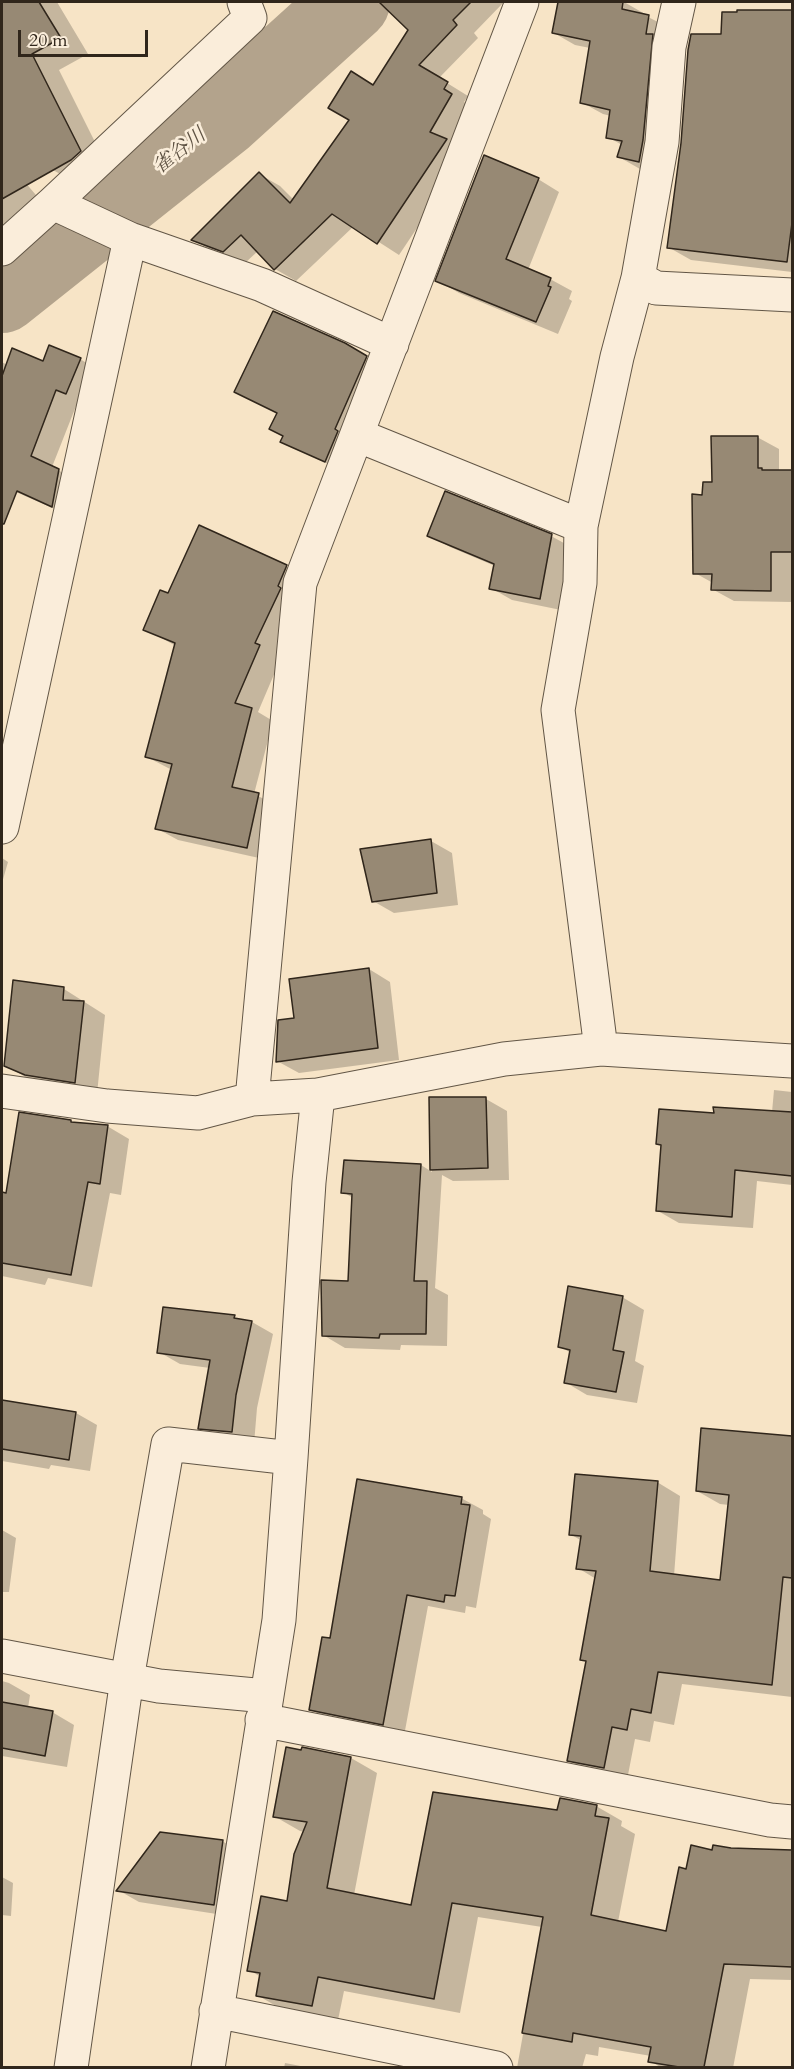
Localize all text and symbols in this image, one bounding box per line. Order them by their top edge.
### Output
scale bar [21,18,152,56]
text: 20 m [29,28,68,53]
water label: 雀谷川 [149,124,211,180]

